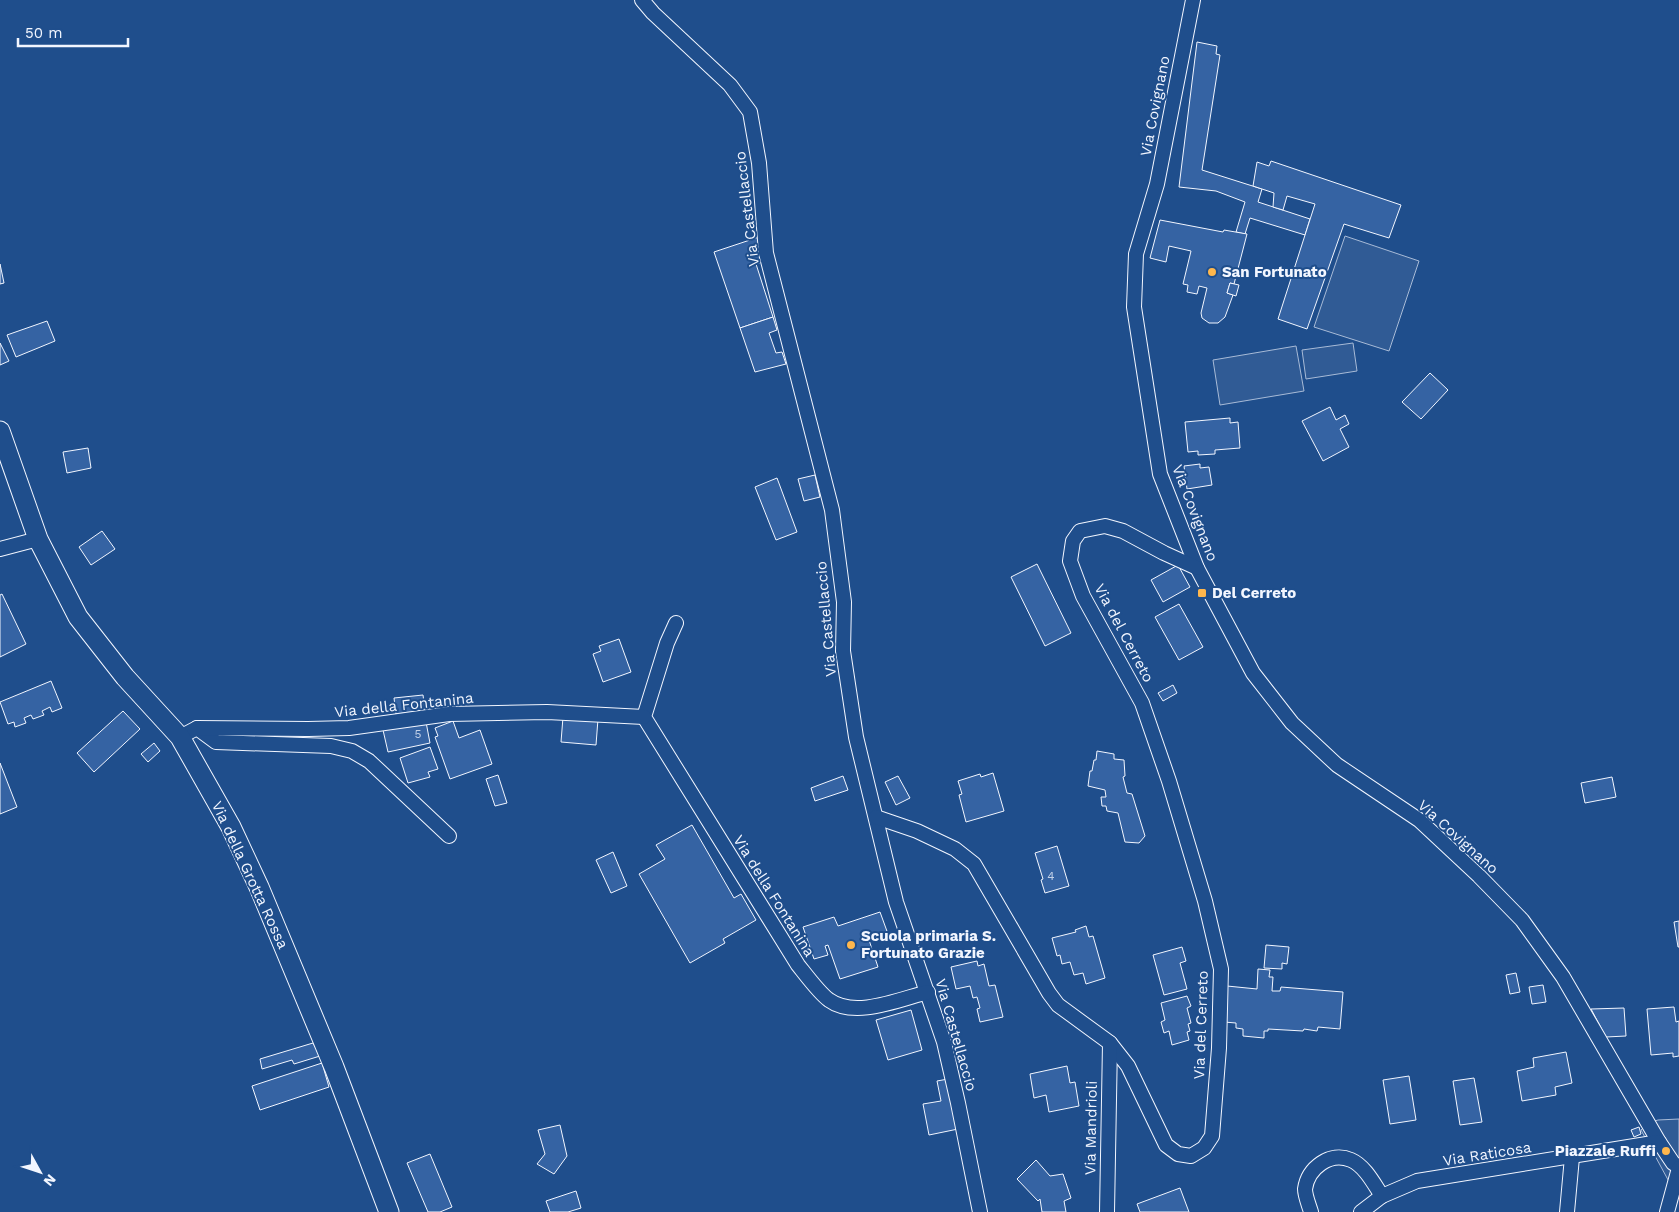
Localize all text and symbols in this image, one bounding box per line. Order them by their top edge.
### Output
scale bar [18,15,128,47]
text: 50 m [25,24,62,42]
street label: Via Covignano [1136,54,1174,158]
street label: Via Castellaccio [731,150,763,268]
place label: San Fortunato [1222,263,1327,281]
marker: San Fortunato [1206,266,1218,278]
street label: Via Covignano [1168,462,1222,564]
street label: Via Castellaccio [812,560,840,678]
street label: Via del Cerreto [1090,581,1158,685]
place label: Del Cerreto [1212,584,1296,602]
marker: Del Cerreto [1196,587,1208,599]
street label: Via della Fontanina [334,689,475,721]
house number: 5 [415,727,422,741]
street label: Via Covignano [1414,796,1502,878]
street label: Via della Grotta Rossa [208,798,292,952]
street label: Via della Fontanina [729,832,819,960]
house number: 4 [1047,869,1055,883]
place label: Scuola primaria S. Fortunato Grazie [861,927,996,962]
marker: Scuola primaria S. Fortunato Grazie [845,939,857,951]
street label: Via del Cerreto [1190,970,1212,1080]
street label: Via Castellaccio [931,977,981,1093]
street label: Via Mandrioli [1081,1081,1101,1175]
street label: Via Raticosa [1442,1138,1533,1170]
place label: Piazzale Ruffi [1555,1142,1656,1160]
marker: Piazzale Ruffi [1660,1145,1672,1157]
north arrow [15,1147,65,1197]
text: N [40,1171,59,1189]

